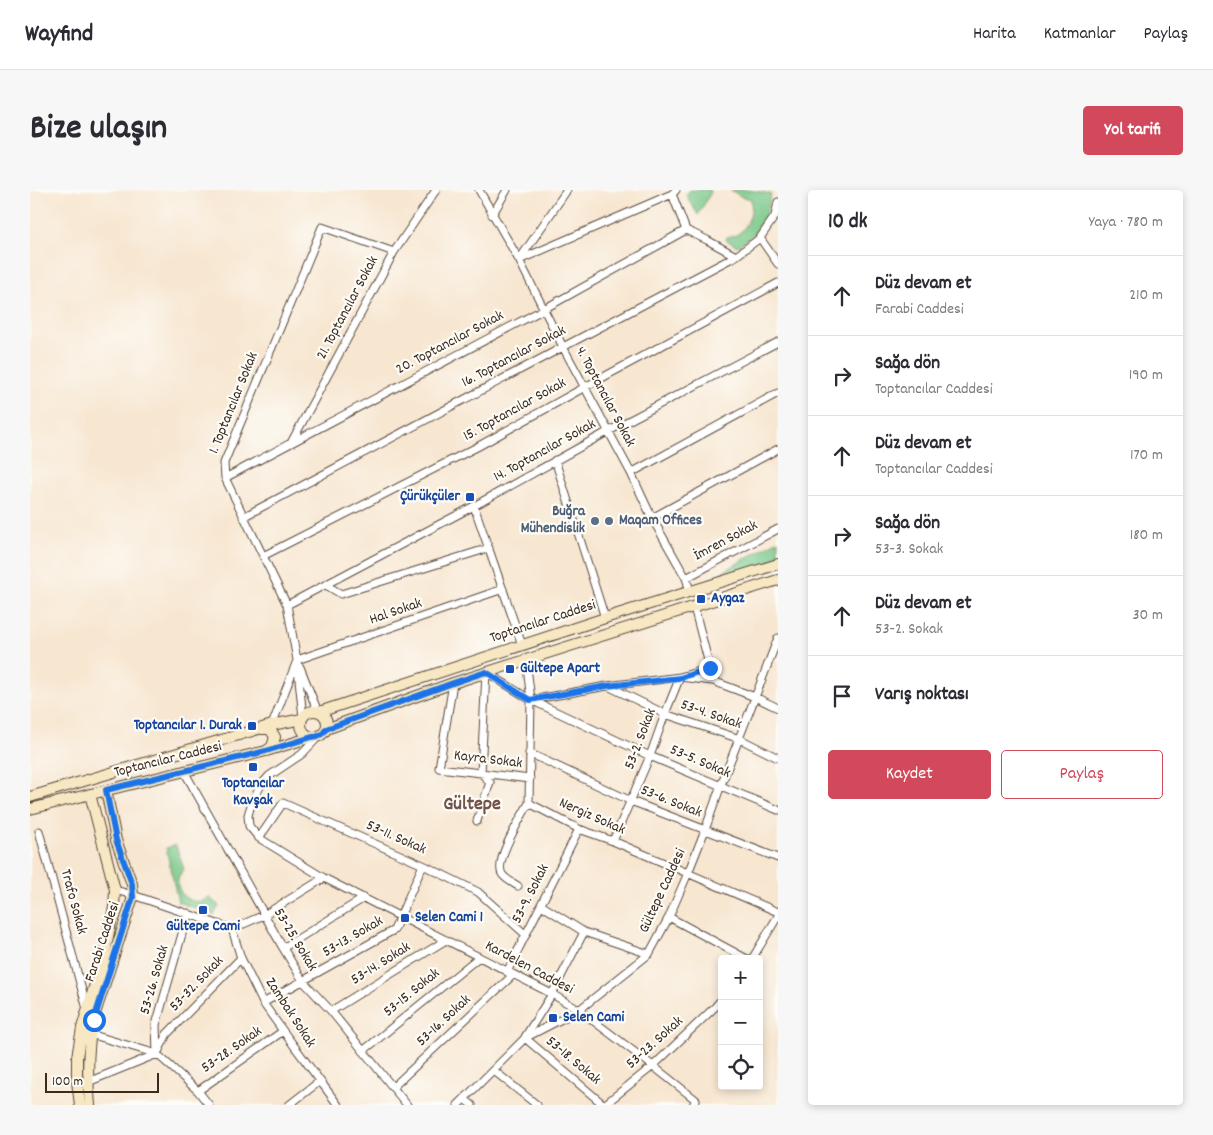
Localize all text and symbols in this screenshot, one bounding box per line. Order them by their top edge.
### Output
text: Wayfind [25,18,93,52]
text: Harita [973,22,1016,47]
text: Katmanlar [1044,22,1116,47]
text: Paylaş [1144,22,1188,47]
text: Bize ulaşın [30,105,167,155]
button: Yol tarifi [1083,106,1183,155]
text: 10 dk [828,208,867,238]
text: Yaya · 780 m [1089,211,1163,234]
street label: 21. Toptancılar Sokak [311,252,385,364]
text: Düz devam et [875,271,971,298]
icon: ahead [828,282,856,310]
text: 210 m [1129,284,1163,307]
text: Farabi Caddesi [875,298,964,321]
street label: 20. Toptancılar Sokak [392,305,508,381]
street label: 16. Toptancılar Sokak [458,320,570,394]
street label: 4. Toptancılar Sokak [569,343,641,451]
street label: 1. Toptancılar Sokak [204,349,264,457]
text: Sağa dön [875,351,940,378]
icon: right [828,362,856,390]
text: 190 m [1129,364,1163,387]
street label: 15. Toptancılar Sokak [459,373,571,447]
text: Toptancılar Caddesi [875,378,993,401]
street label: 14. Toptancılar Sokak [490,414,600,488]
text: Düz devam et [875,431,971,458]
icon: ahead [828,442,856,470]
text: 170 m [1130,444,1163,467]
text: Toptancılar Caddesi [875,458,993,481]
place label: Çürükçüler [400,486,460,508]
marker: Çürükçüler [464,491,476,503]
place label: Buğra Mühendislik [521,501,586,540]
place label: Maqam Offices [619,510,702,532]
text: Sağa dön [875,511,940,538]
marker: Buğra Mühendislik [589,515,601,527]
marker: Maqam Offices [603,515,615,527]
street label: İmren Sokak [690,515,762,567]
icon: right [828,522,856,550]
text: 180 m [1130,524,1163,547]
text: 53-3. Sokak [875,538,943,561]
place label: Aygaz [711,588,745,610]
text: Düz devam et [875,591,971,618]
street label: Hal Sokak [367,593,425,631]
marker: Aygaz [695,593,707,605]
street label: Toptancılar Caddesi [487,594,599,650]
icon: ahead [828,602,856,630]
text: 30 m [1133,604,1163,627]
text: 53-2. Sokak [875,618,943,641]
route end [699,657,722,680]
place label: Gültepe Apart [520,658,600,680]
marker: Gültepe Apart [504,663,516,675]
icon: arrive [828,682,856,710]
text: Varış noktası [875,682,969,709]
street label: 53-4. Sokak [677,694,745,736]
street label: 53-2. Sokak [619,705,663,773]
place label: Toptancılar 1. Durak [134,715,242,737]
marker: Toptancılar 1. Durak [246,720,258,732]
street label: Toptancılar Caddesi [112,736,224,784]
street label: 53-5. Sokak [666,739,734,785]
street label: Kayra Sokak [453,745,523,775]
button: Kaydet [828,750,991,799]
button: Paylaş [1001,750,1163,799]
marker: Toptancılar Kavşak [247,761,259,773]
place label: Toptancılar Kavşak [222,773,285,812]
street label: 53-6. Sokak [637,780,705,824]
district label: Gültepe [443,791,501,819]
street label: Nergiz Sokak [555,793,629,841]
street label: 53-11. Sokak [362,815,430,861]
street label: Gültepe Caddesi [634,845,692,937]
street label: 53-9. Sokak [507,860,555,928]
street label: Trafo Sokak [54,867,92,937]
street label: Farabi Caddesi [80,899,126,985]
marker: Gültepe Cami [197,904,209,916]
street label: 53-25. Sokak [267,904,323,976]
place label: Selen Cami 1 [415,907,483,929]
street label: 53-13. Sokak [318,911,388,963]
marker: Selen Cami 1 [399,912,411,924]
place label: Gültepe Cami [166,916,240,938]
street label: Kardelen Caddesi [481,935,578,1001]
street label: 53-14. Sokak [347,937,415,991]
street label: 53-26. Sokak [135,943,175,1017]
street label: 53-32. Sokak [165,951,229,1017]
map controls [718,955,763,1090]
button: + [718,955,763,1000]
street label: 53-15. Sokak [379,963,445,1023]
street label: Zambak Sokak [259,974,321,1052]
street label: 53-16. Sokak [412,990,476,1052]
button: − [718,1000,763,1045]
place label: Selen Cami [563,1007,625,1029]
route start [83,1009,106,1032]
street label: 53-23. Sokak [621,1011,689,1075]
marker: Selen Cami [547,1012,559,1024]
street label: 53-28. Sokak [197,1021,267,1079]
street label: 53-18. Sokak [540,1031,606,1091]
button: locate [718,1045,763,1090]
scale bar [45,1070,159,1093]
text: 100 m [52,1072,83,1092]

